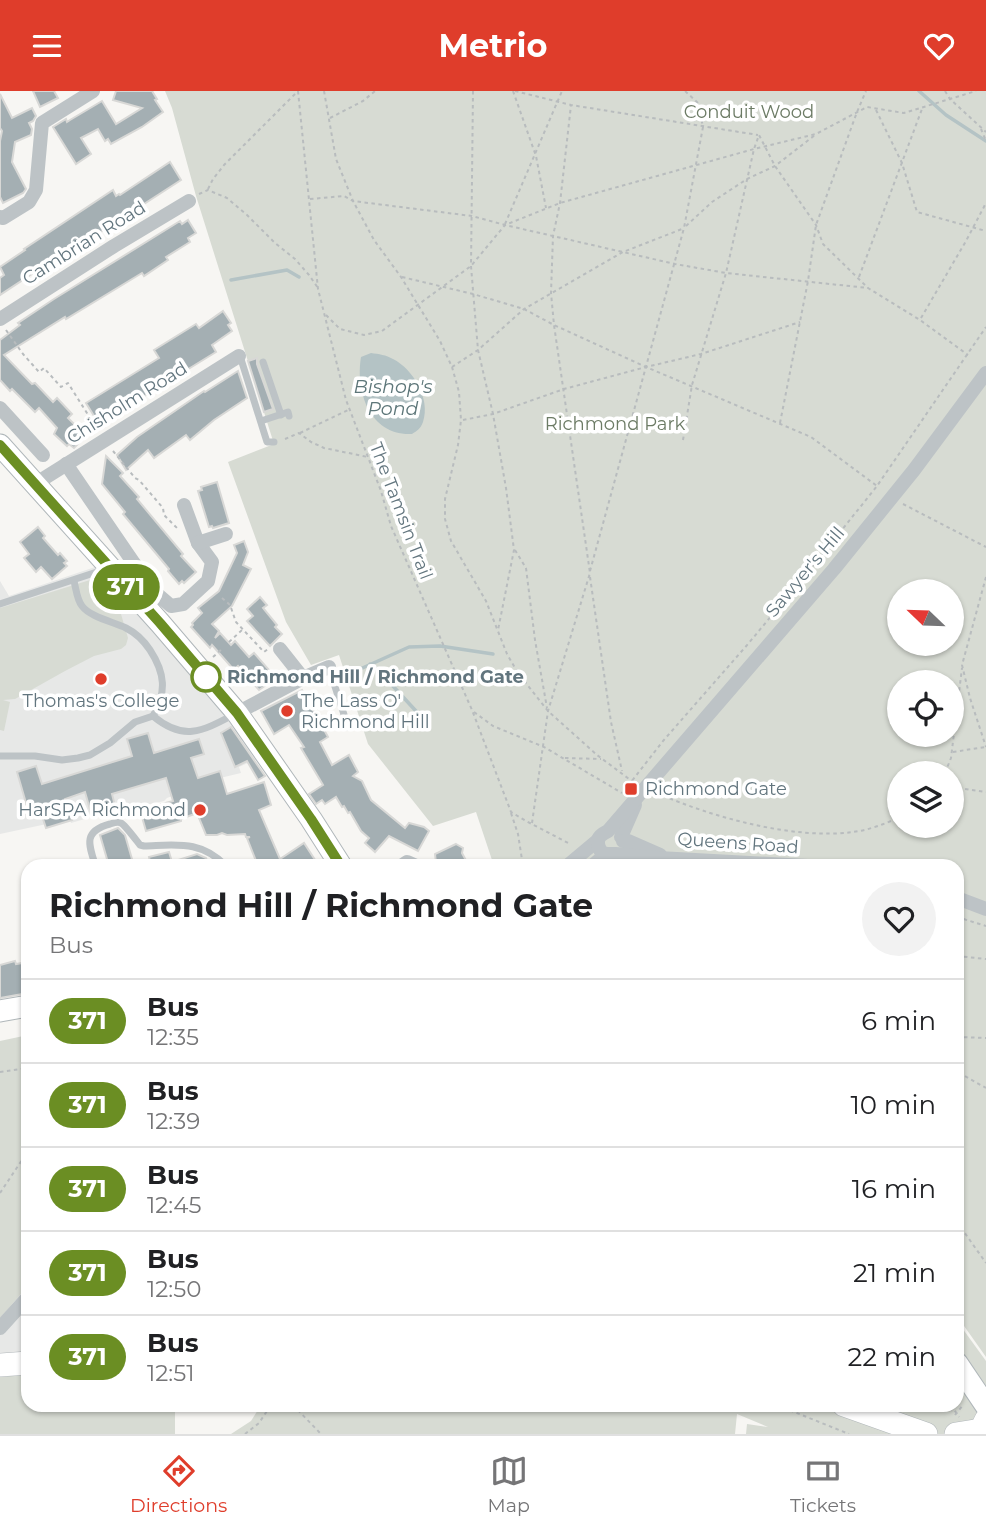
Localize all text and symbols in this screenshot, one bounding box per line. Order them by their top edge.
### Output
text: Metrio [439,26,547,65]
icon: menu [28,27,66,65]
icon: heart [920,27,958,65]
park label: Conduit Wood [684,101,814,123]
street label: Cambrian Road [18,196,150,290]
street label: Chisholm Road [63,357,191,449]
water label: Bishop's Pond [353,375,433,420]
park label: Richmond Park [545,413,686,435]
street label: The Tamsin Trail [365,439,437,583]
street label: Sawyer's Hill [761,522,849,622]
line badge: 371 [86,564,166,610]
text: 371 [107,572,145,601]
north arrow [887,579,964,656]
map controls [887,579,964,838]
marker: Richmond Hill / Richmond Gate [191,662,221,692]
place label: Richmond Hill / Richmond Gate [227,666,524,688]
button: locate [887,670,964,747]
marker: Thomas's College [93,671,109,687]
place label: Thomas's College [23,690,180,712]
place label: The Lass O' Richmond Hill [301,690,430,733]
marker: The Lass O' Richmond Hill [279,703,295,719]
button: layers [887,761,964,838]
place label: Richmond Gate [645,778,787,800]
marker: Richmond Gate [623,781,639,797]
place label: HarSPA Richmond [18,799,186,821]
marker: HarSPA Richmond [192,802,208,818]
street label: Queens Road [677,828,799,858]
button: heart [862,882,936,956]
text: Richmond Hill / Richmond Gate [49,885,593,925]
text: Bus [49,931,93,959]
text: Bus [147,991,199,1023]
text: 6 min [861,1005,936,1037]
text: 371 [68,1006,107,1035]
text: 12:35 [147,1023,199,1051]
text: Bus [147,1075,199,1107]
text: 10 min [850,1089,936,1121]
text: 371 [68,1090,107,1119]
text: 12:39 [147,1107,200,1135]
text: Bus [147,1159,199,1191]
text: 16 min [852,1173,936,1205]
text: 371 [68,1174,107,1203]
text: 12:45 [147,1191,201,1219]
text: Bus [147,1243,199,1275]
text: 21 min [853,1257,936,1289]
text: 371 [68,1258,107,1287]
text: 12:50 [147,1275,202,1303]
text: Bus [147,1327,199,1359]
text: 22 min [847,1341,936,1373]
text: 371 [68,1342,107,1371]
text: 12:51 [147,1359,195,1387]
tab: Directions [130,1452,227,1517]
tab: Map [488,1452,530,1517]
tab: Tickets [790,1452,856,1517]

